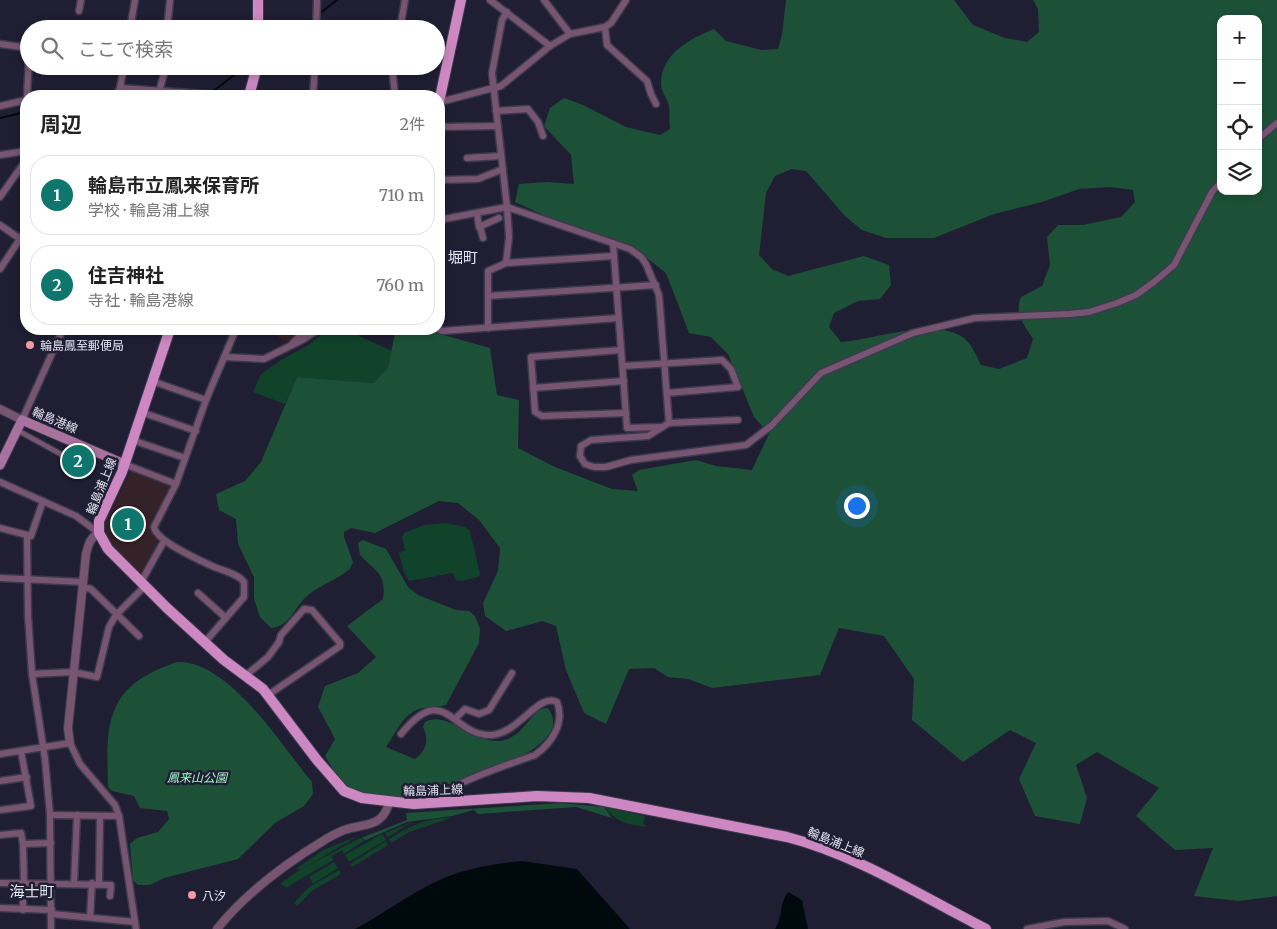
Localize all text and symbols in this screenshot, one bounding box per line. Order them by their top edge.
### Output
map controls [1217,15,1262,195]
button: + [1217,15,1262,60]
search box [20,20,445,75]
icon: search [38,34,66,62]
text: ここで検索 [78,37,173,61]
button: − [1217,60,1262,105]
button: locate [1217,105,1262,150]
text: 周辺 [40,111,82,138]
text: 2件 [399,114,425,134]
button: layers [1217,150,1262,195]
text: 輪島市立鳳来保育所 [88,173,259,197]
text: 1 [53,185,61,205]
text: 710 m [379,185,424,205]
text: 学校 · 輪島浦上線 [88,200,209,220]
district label: 堀町 [448,248,478,267]
text: 住吉神社 [88,263,164,287]
text: 2 [52,275,62,295]
text: 760 m [376,275,424,295]
text: 寺社 · 輪島港線 [88,290,193,310]
place label: 輪島鳳至郵便局 [40,338,124,353]
marker: 輪島鳳至郵便局 [24,339,36,351]
street label: 輪島港線 [30,404,80,436]
pin: 2 [62,442,94,480]
street label: 輪島浦上線 [83,455,119,517]
your location [844,493,870,519]
pin: 1 [112,505,144,543]
park label: 鳳来山公園 [167,770,229,785]
street label: 輪島浦上線 [403,781,463,799]
street label: 輪島浦上線 [805,824,867,860]
district label: 海士町 [9,882,55,901]
place label: 八汐 [202,888,226,903]
marker: 八汐 [186,889,198,901]

